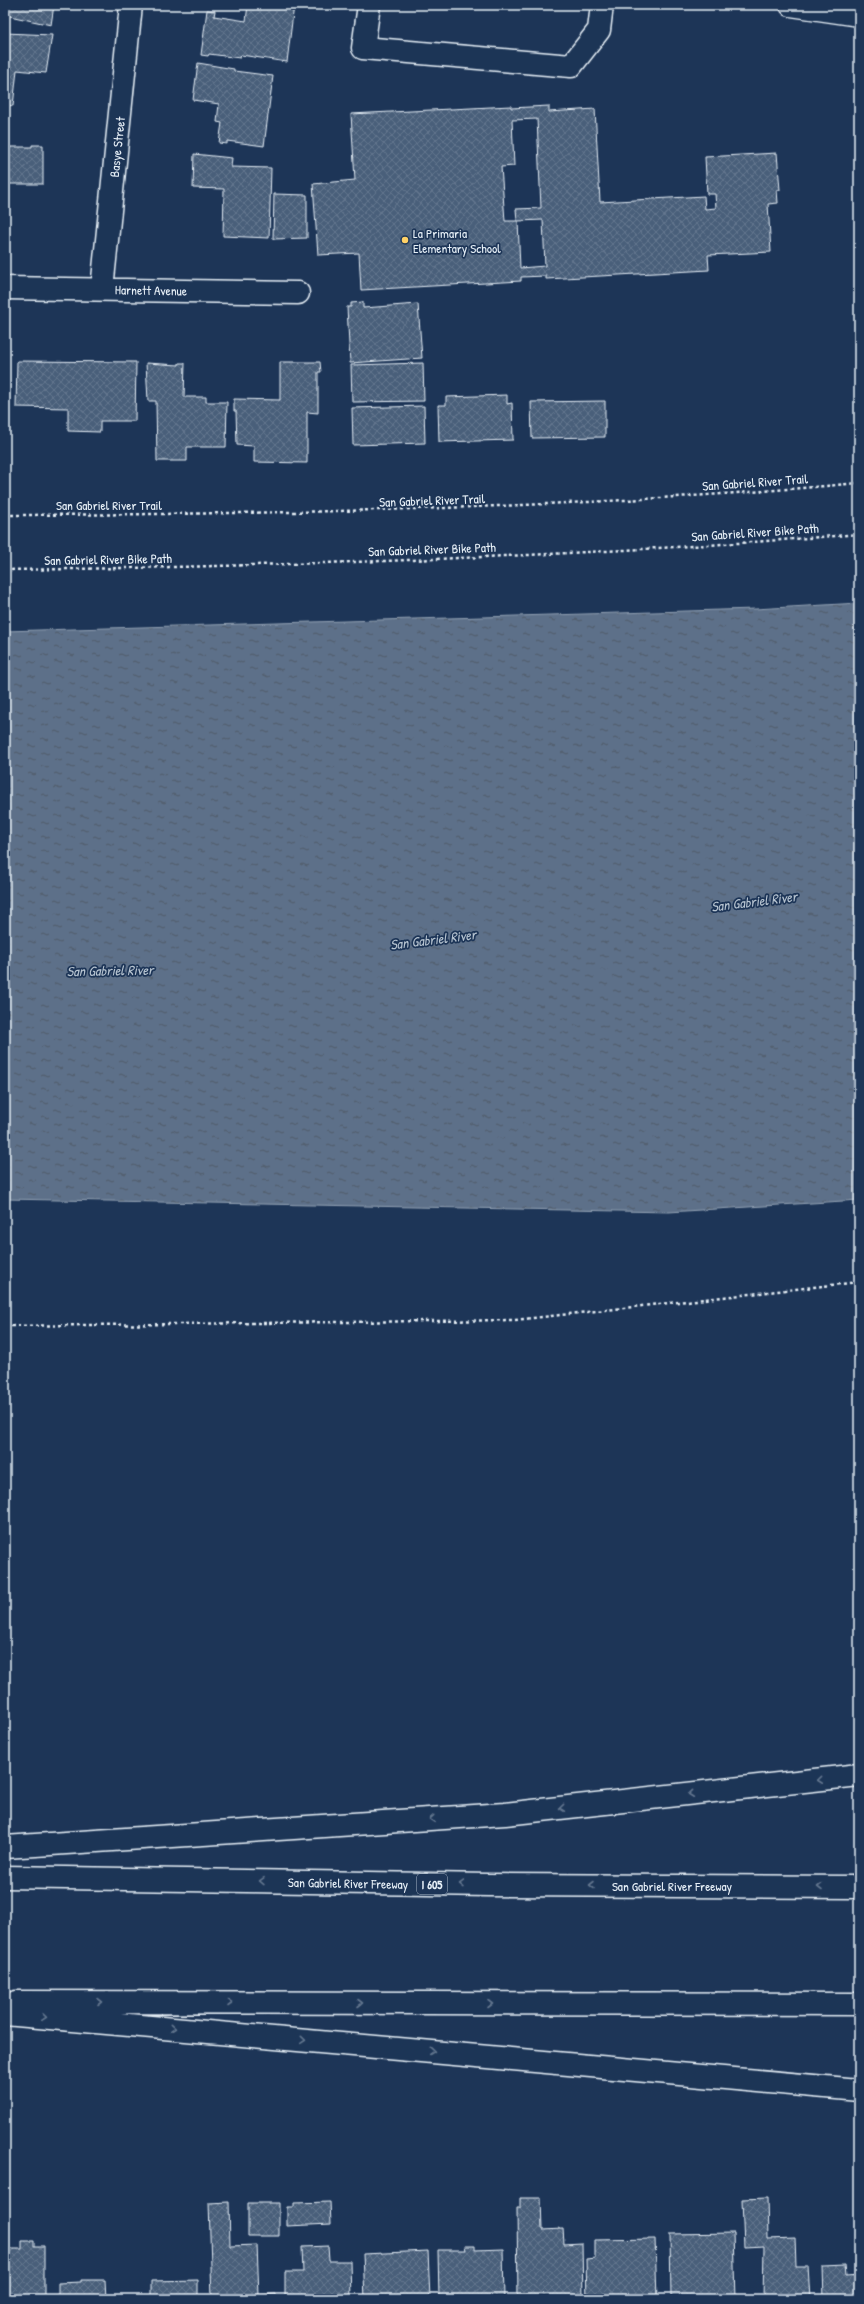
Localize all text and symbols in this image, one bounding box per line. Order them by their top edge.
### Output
street label: Basye Street [105,115,129,178]
place label: La Primaria Elementary School [413,224,501,257]
marker: La Primaria Elementary School [400,235,410,245]
street label: Harnett Avenue [115,280,187,300]
street label: San Gabriel River Trail [702,469,809,495]
street label: San Gabriel River Trail [379,489,486,511]
street label: San Gabriel River Trail [56,496,162,514]
street label: San Gabriel River Bike Path [691,519,820,545]
street label: San Gabriel River Bike Path [368,538,497,560]
street label: San Gabriel River Bike Path [44,549,173,569]
water label: San Gabriel River [710,886,800,916]
water label: San Gabriel River [389,924,479,954]
water label: San Gabriel River [67,960,155,980]
one-way arrow [817,1775,823,1784]
one-way arrow [688,1789,694,1798]
one-way arrow [559,1803,565,1812]
one-way arrow [429,1814,435,1823]
street label: San Gabriel River Freeway [288,1873,409,1893]
road number: I 605 [417,1874,447,1894]
one-way arrow [259,1877,265,1885]
street label: San Gabriel River Freeway [612,1877,733,1895]
one-way arrow [459,1880,465,1889]
one-way arrow [589,1881,595,1889]
one-way arrow [817,1883,823,1891]
one-way arrow [97,1998,103,2006]
one-way arrow [227,1999,233,2007]
one-way arrow [357,1999,363,2007]
one-way arrow [487,2000,493,2008]
one-way arrow [41,2012,47,2021]
one-way arrow [170,2024,176,2033]
one-way arrow [300,2035,306,2044]
one-way arrow [429,2046,435,2055]

